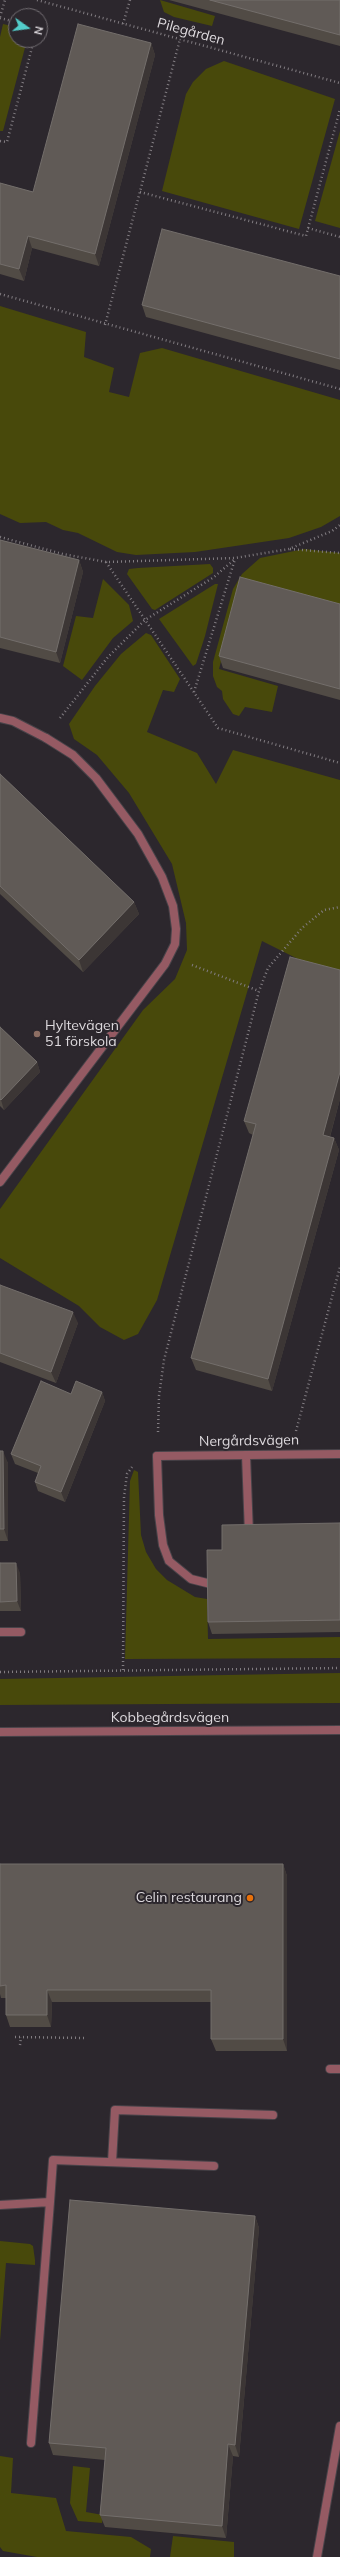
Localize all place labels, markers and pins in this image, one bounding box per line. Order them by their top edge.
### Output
place label: Hyltevägen 51 förskola [45,1018,119,1050]
marker: Hyltevägen 51 förskola [32,1029,42,1039]
place label: Celin restaurang [136,1890,242,1906]
marker: Celin restaurang [245,1893,255,1903]

